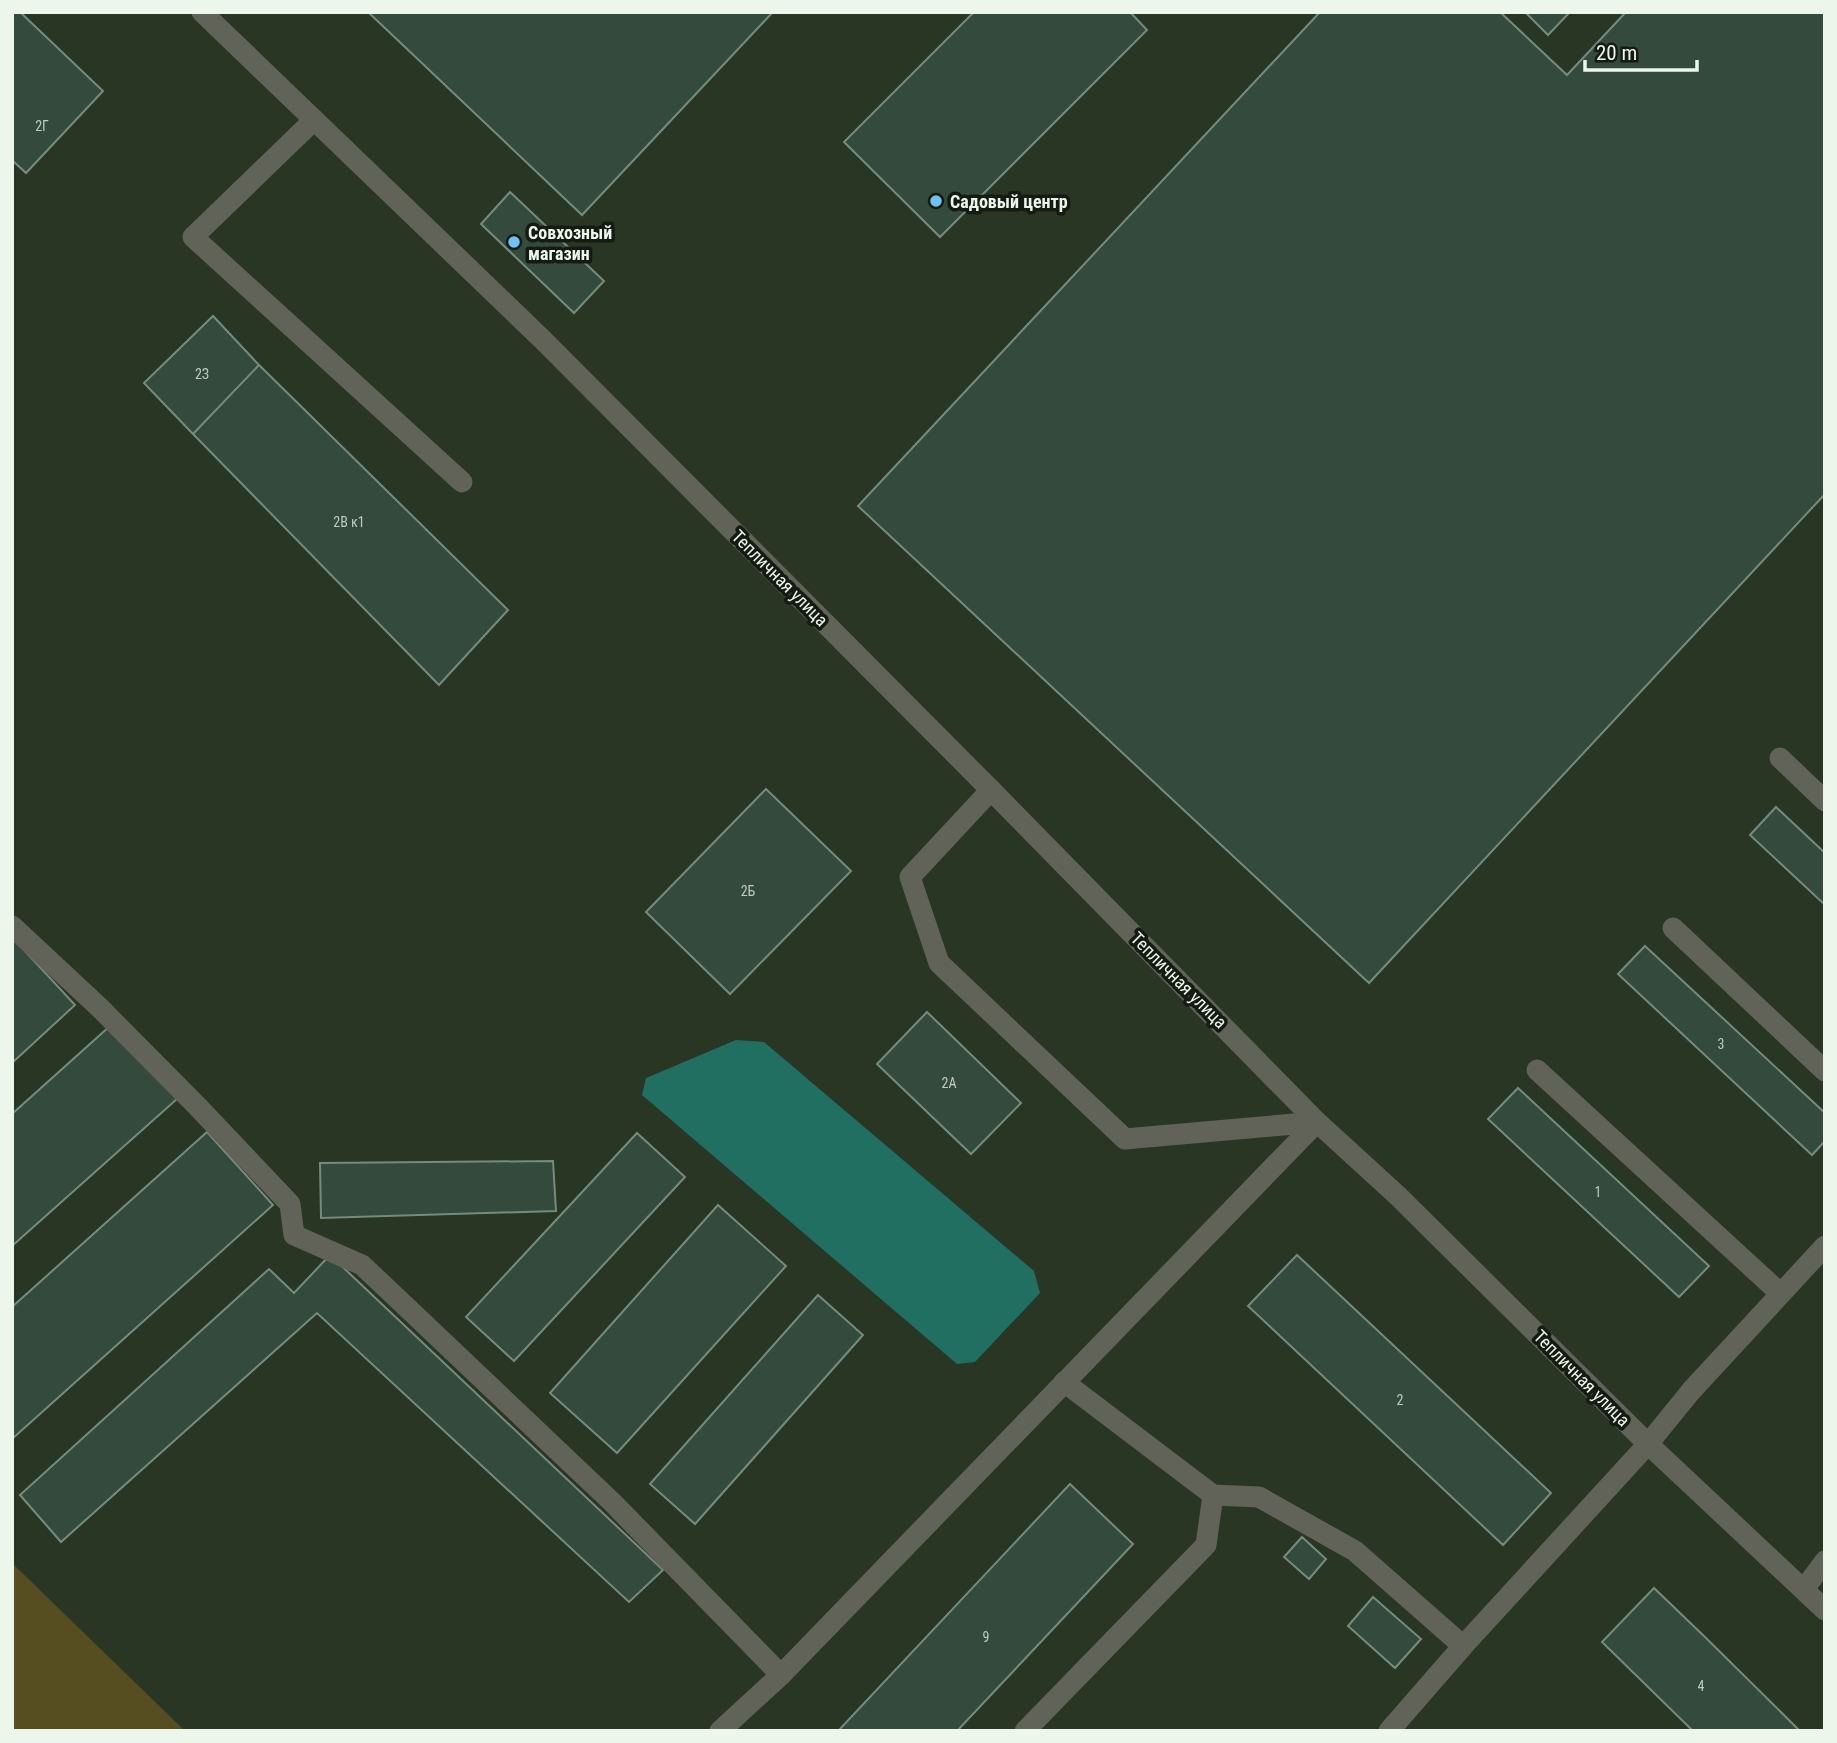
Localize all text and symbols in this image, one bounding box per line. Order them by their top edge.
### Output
scale bar [1585,28,1697,72]
text: 20 m [1596,41,1637,65]
house number: 2Г [35,118,49,134]
place label: Садовый центр [950,191,1068,212]
marker: Садовый центр [928,193,944,209]
place label: Совхозный магазин [528,222,612,264]
marker: Совхозный магазин [506,234,522,250]
house number: 2З [195,366,209,382]
house number: 2В к1 [333,514,365,530]
street label: Тепличная улица [728,526,832,630]
house number: 2Б [741,883,756,899]
street label: Тепличная улица [1127,928,1231,1032]
house number: 3 [1718,1036,1724,1052]
house number: 2А [942,1075,956,1091]
house number: 1 [1595,1184,1601,1200]
street label: Тепличная улица [1530,1326,1634,1430]
house number: 2 [1397,1392,1404,1408]
house number: 9 [983,1629,989,1645]
house number: 4 [1698,1678,1705,1694]

